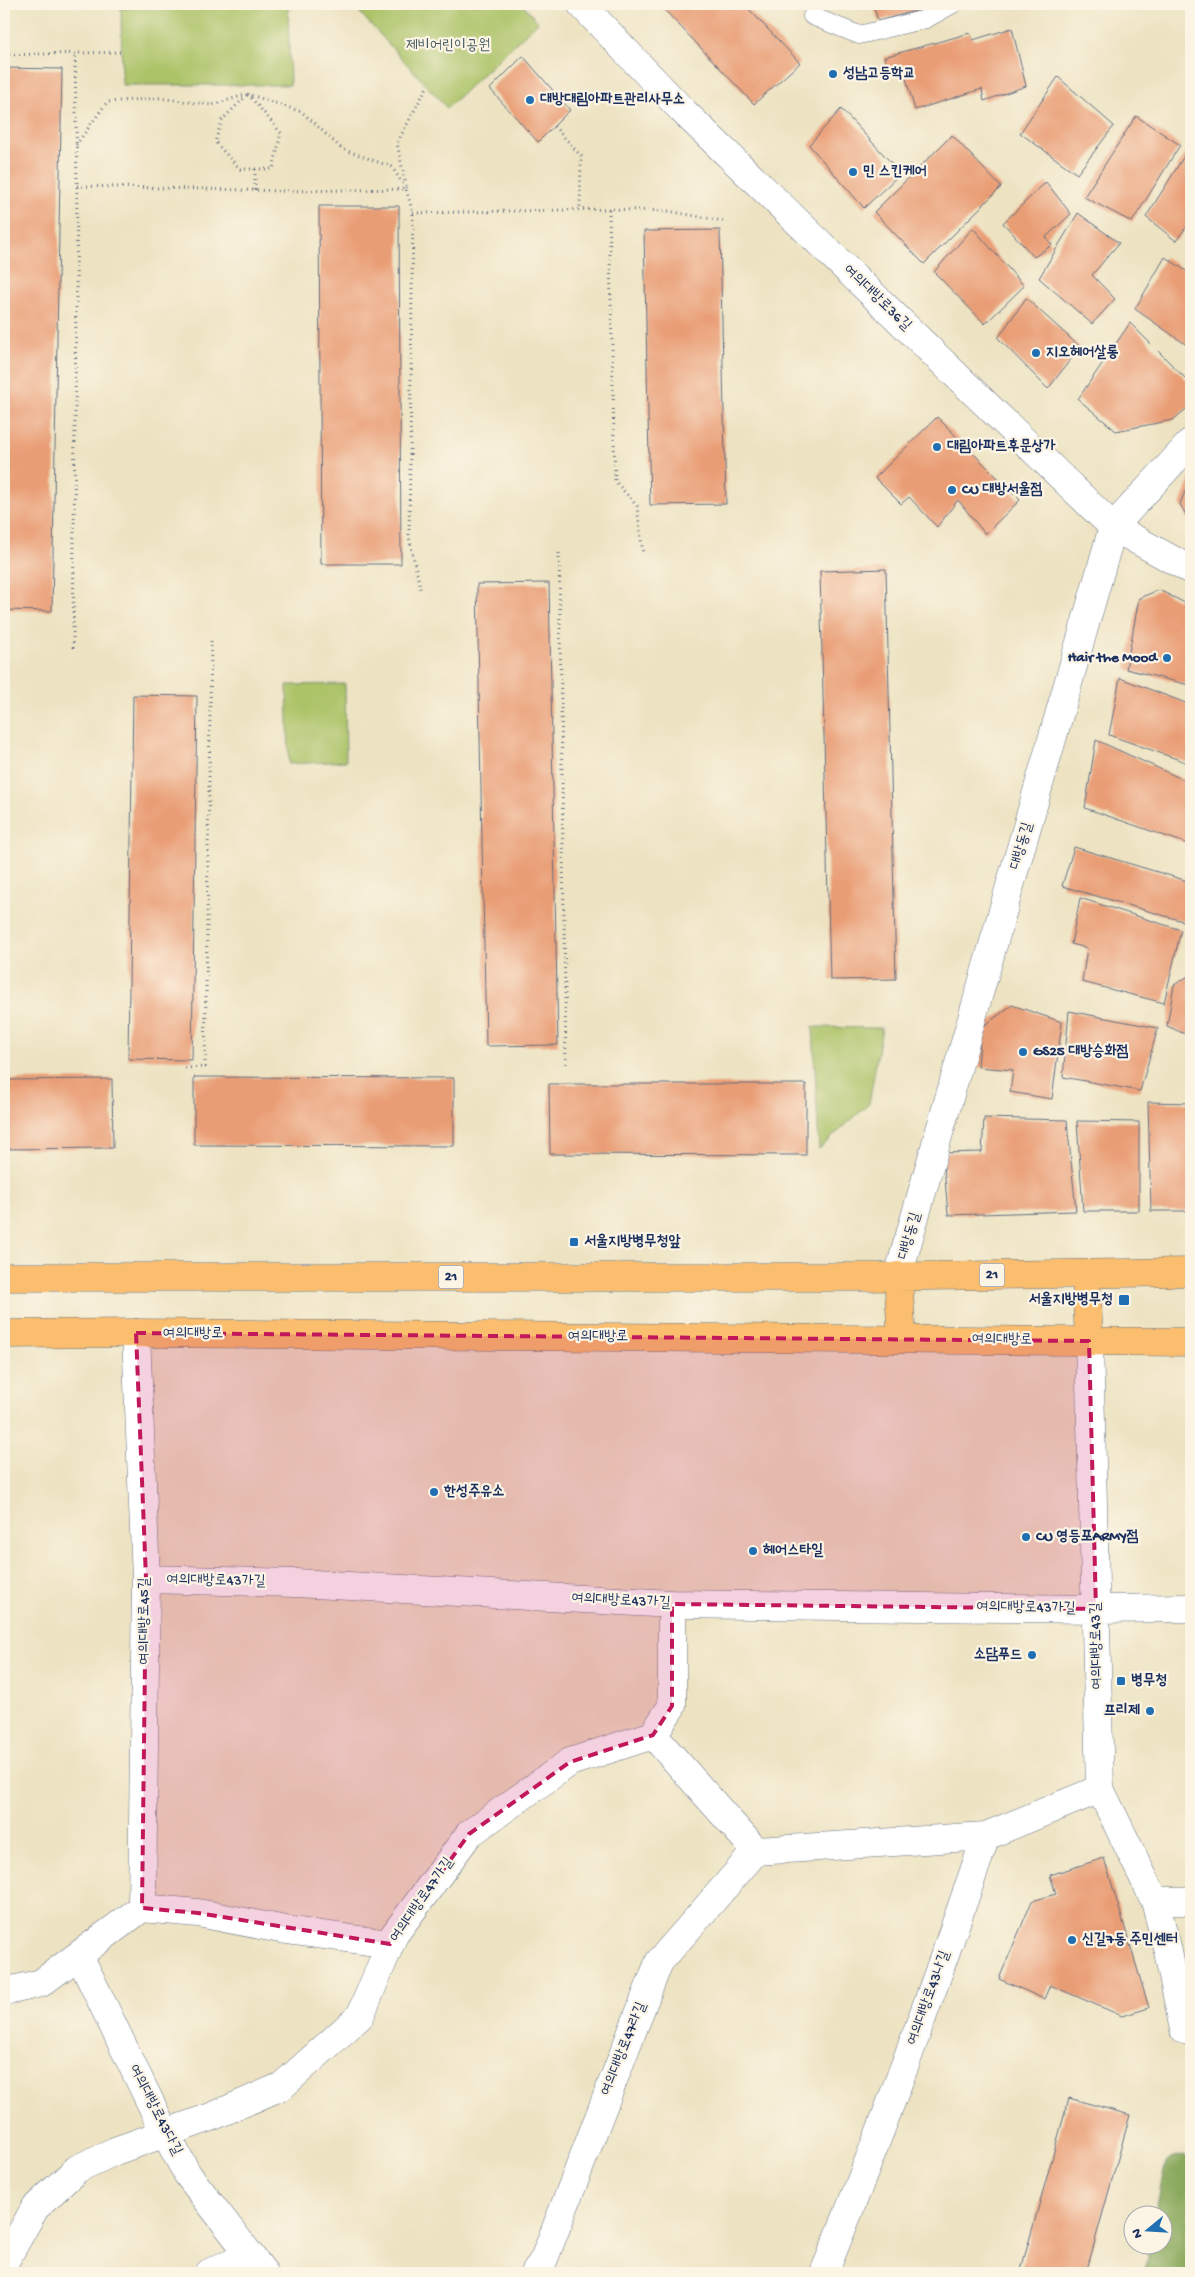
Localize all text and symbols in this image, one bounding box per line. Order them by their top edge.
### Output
park label: 제비어린이공원 [406,37,490,55]
place label: 성남고등학교 [843,65,915,83]
marker: 성남고등학교 [827,68,839,80]
place label: 대방대림아파트관리사무소 [540,91,685,109]
marker: 대방대림아파트관리사무소 [524,94,536,106]
place label: 민 스킨케어 [863,163,927,181]
marker: 민 스킨케어 [847,166,859,178]
street label: 여의대방로36길 [839,261,915,335]
place label: 지오헤어살롱 [1046,344,1118,362]
marker: 지오헤어살롱 [1030,347,1042,359]
place label: 대림아파트후문상가 [947,438,1057,456]
marker: 대림아파트후문상가 [931,441,943,453]
place label: CU 대방서울점 [961,481,1043,499]
marker: CU 대방서울점 [946,484,958,496]
place label: Hair the Mood [1068,649,1159,667]
marker: Hair the Mood [1161,652,1173,664]
street label: 대방동길 [1007,820,1037,872]
place label: GS25 대방승화점 [1033,1043,1129,1061]
marker: GS25 대방승화점 [1017,1046,1029,1058]
street label: 대방동길 [895,1210,925,1262]
place label: 서울지방병무청앞 [584,1233,681,1251]
marker: 서울지방병무청앞 [568,1236,580,1248]
road number: 21 [980,1264,1004,1286]
road number: 21 [438,1266,464,1288]
place label: 서울지방병무청 [1029,1291,1113,1309]
marker: 서울지방병무청 [1117,1293,1131,1307]
street label: 여의대방로 [163,1325,223,1343]
street label: 여의대방로 [568,1328,628,1346]
street label: 여의대방로 [972,1330,1032,1350]
place label: 한성주유소 [443,1483,504,1501]
marker: 한성주유소 [428,1486,440,1498]
place label: CU 영등포ARMY점 [1035,1528,1139,1546]
marker: CU 영등포ARMY점 [1020,1531,1032,1543]
place label: 헤어스타일 [763,1542,824,1560]
marker: 헤어스타일 [747,1545,759,1557]
street label: 여의대방로43가길 [166,1571,266,1591]
street label: 여의대방로45길 [136,1577,154,1665]
street label: 여의대방로43가길 [571,1589,671,1613]
street label: 여의대방로43가길 [976,1598,1076,1618]
street label: 여의대방로43길 [1087,1602,1107,1690]
place label: 소담푸드 [974,1646,1022,1664]
marker: 소담푸드 [1026,1649,1038,1661]
place label: 병무청 [1131,1672,1167,1690]
marker: 병무청 [1115,1675,1127,1687]
place label: 프리제 [1104,1702,1140,1720]
marker: 프리제 [1144,1705,1156,1717]
street label: 여의대방로47가길 [386,1854,458,1946]
place label: 신길7동 주민센터 [1082,1931,1178,1949]
marker: 신길7동 주민센터 [1066,1934,1078,1946]
street label: 여의대방로43나길 [904,1948,954,2048]
street label: 여의대방로47라길 [597,2000,651,2098]
street label: 여의대방로43다길 [124,2062,186,2158]
north arrow [1122,2204,1172,2254]
text: N [1129,2226,1148,2240]

